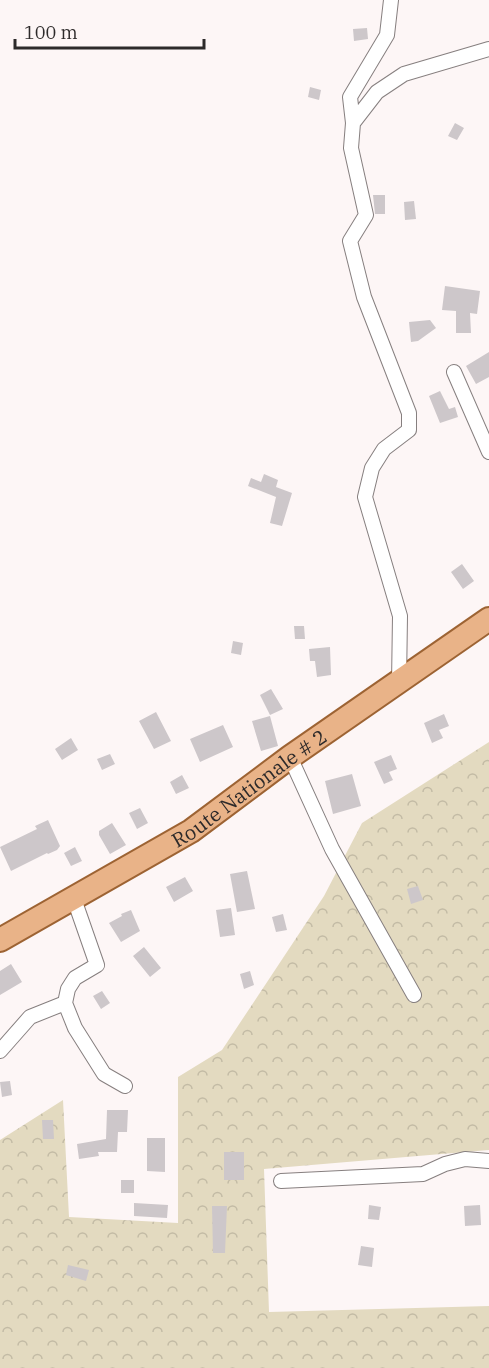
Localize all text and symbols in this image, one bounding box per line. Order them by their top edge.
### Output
scale bar [15,12,204,50]
text: 100 m [24,21,78,44]
street label: Route Nationale # 2 [166,722,332,853]

